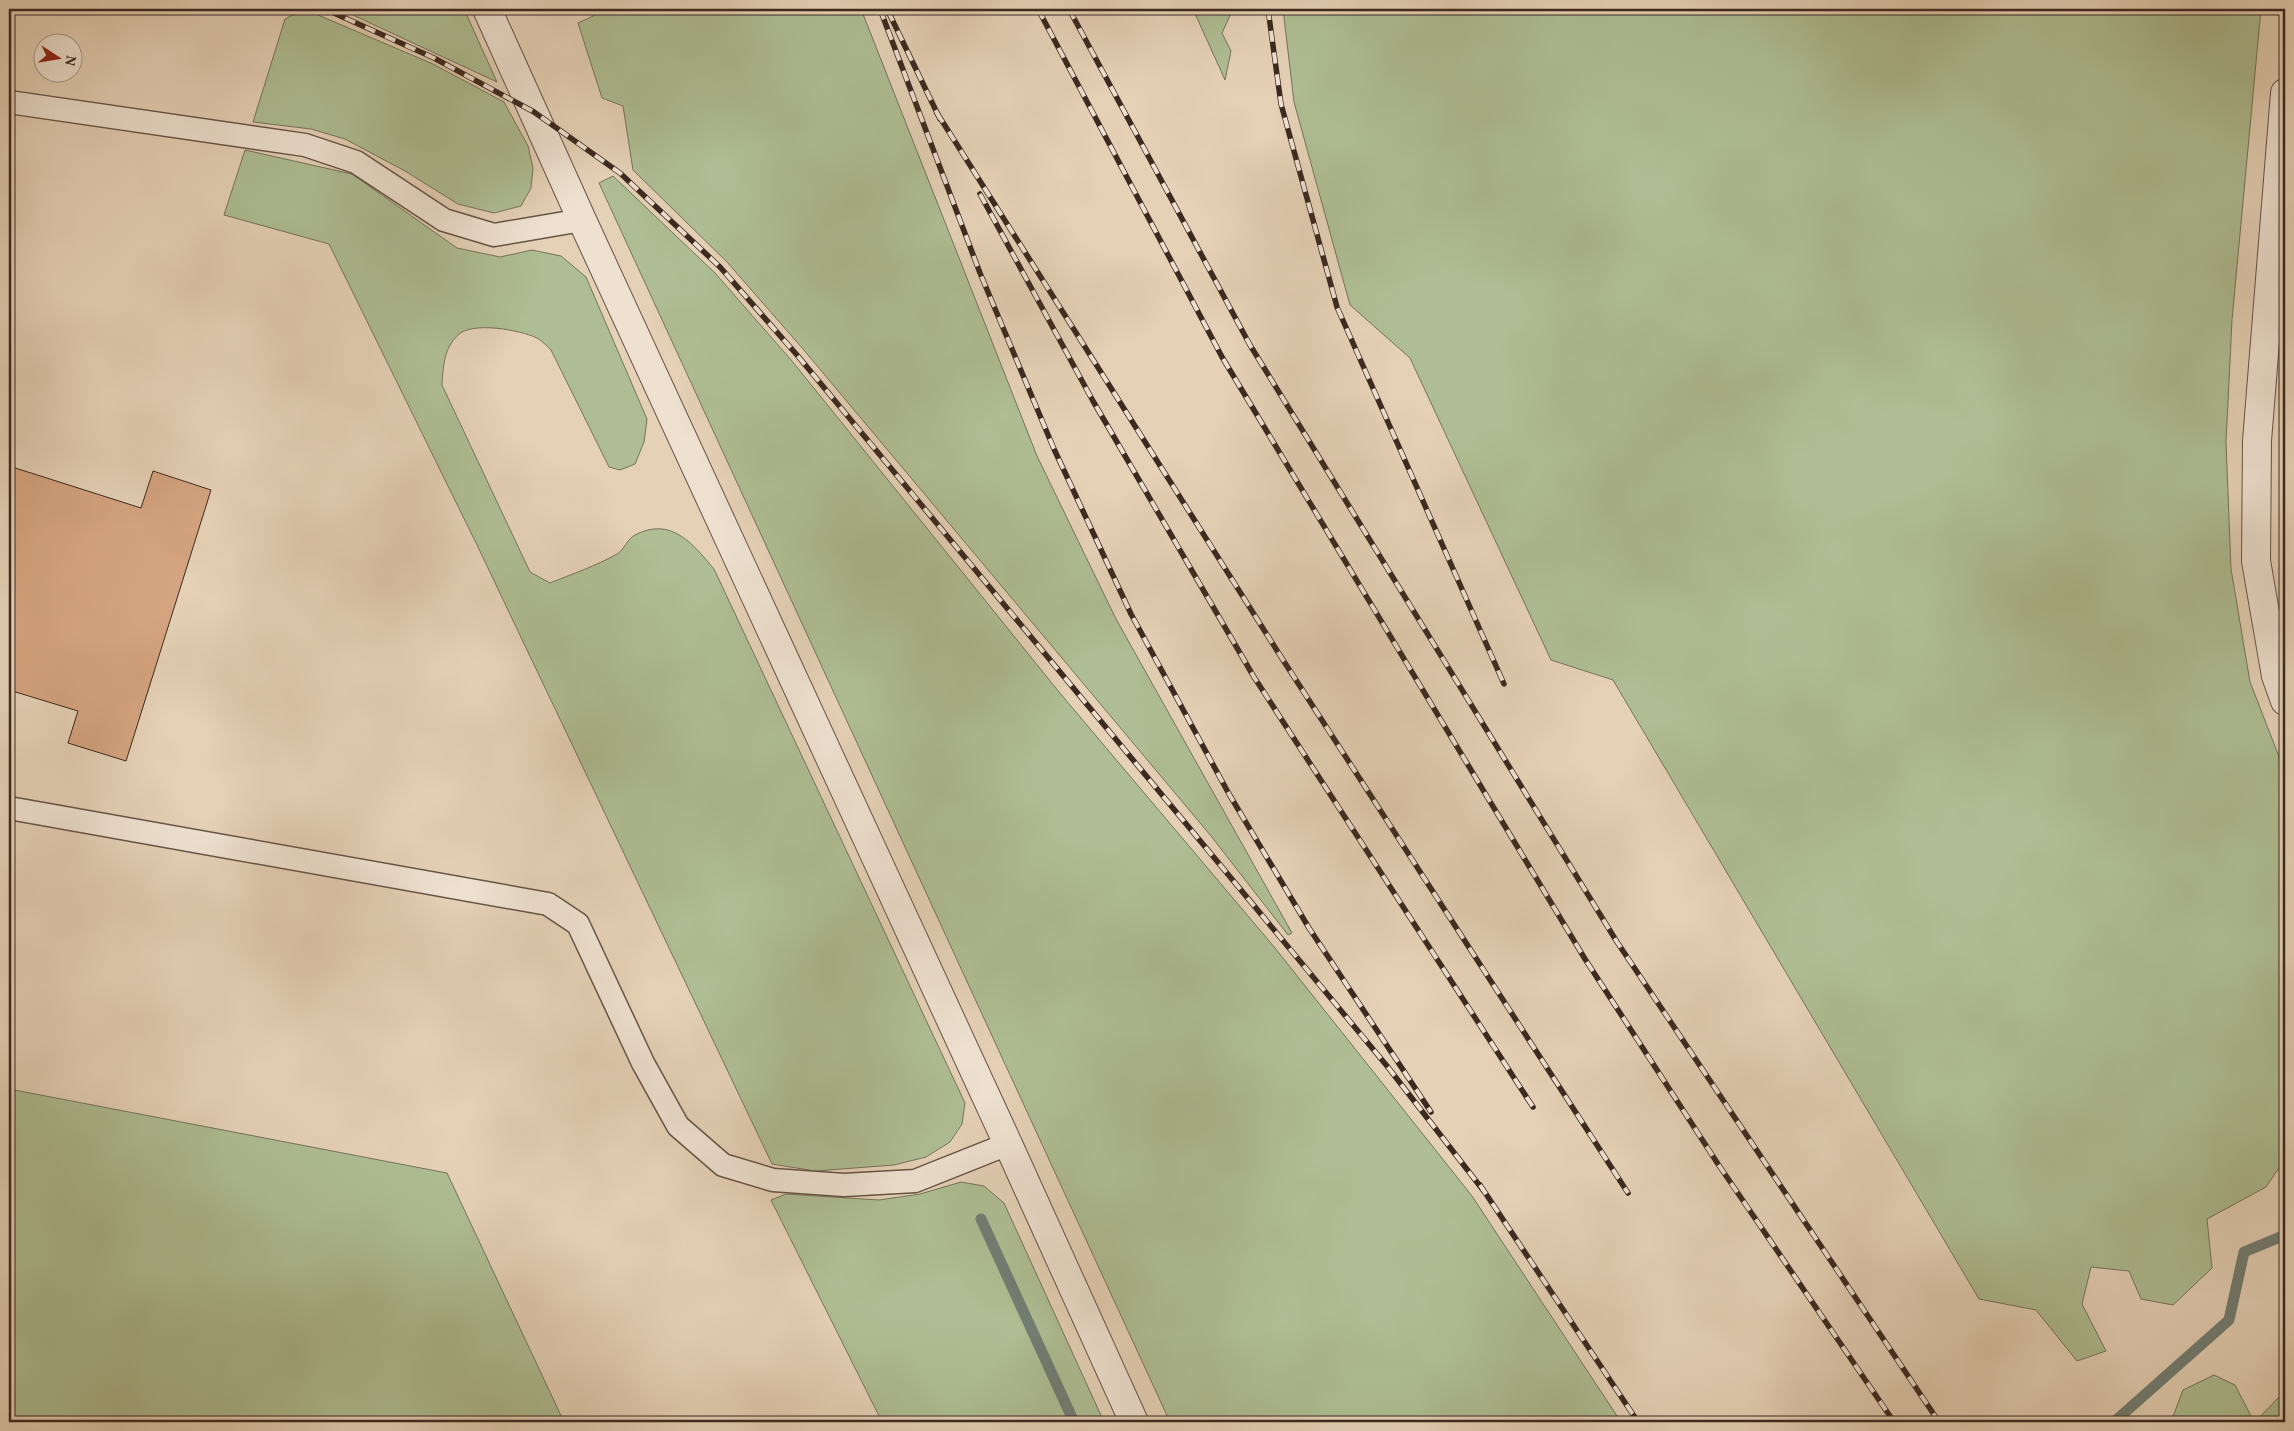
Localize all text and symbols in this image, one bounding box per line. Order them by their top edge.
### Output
north arrow [32,32,82,82]
text: N [59,53,80,67]

